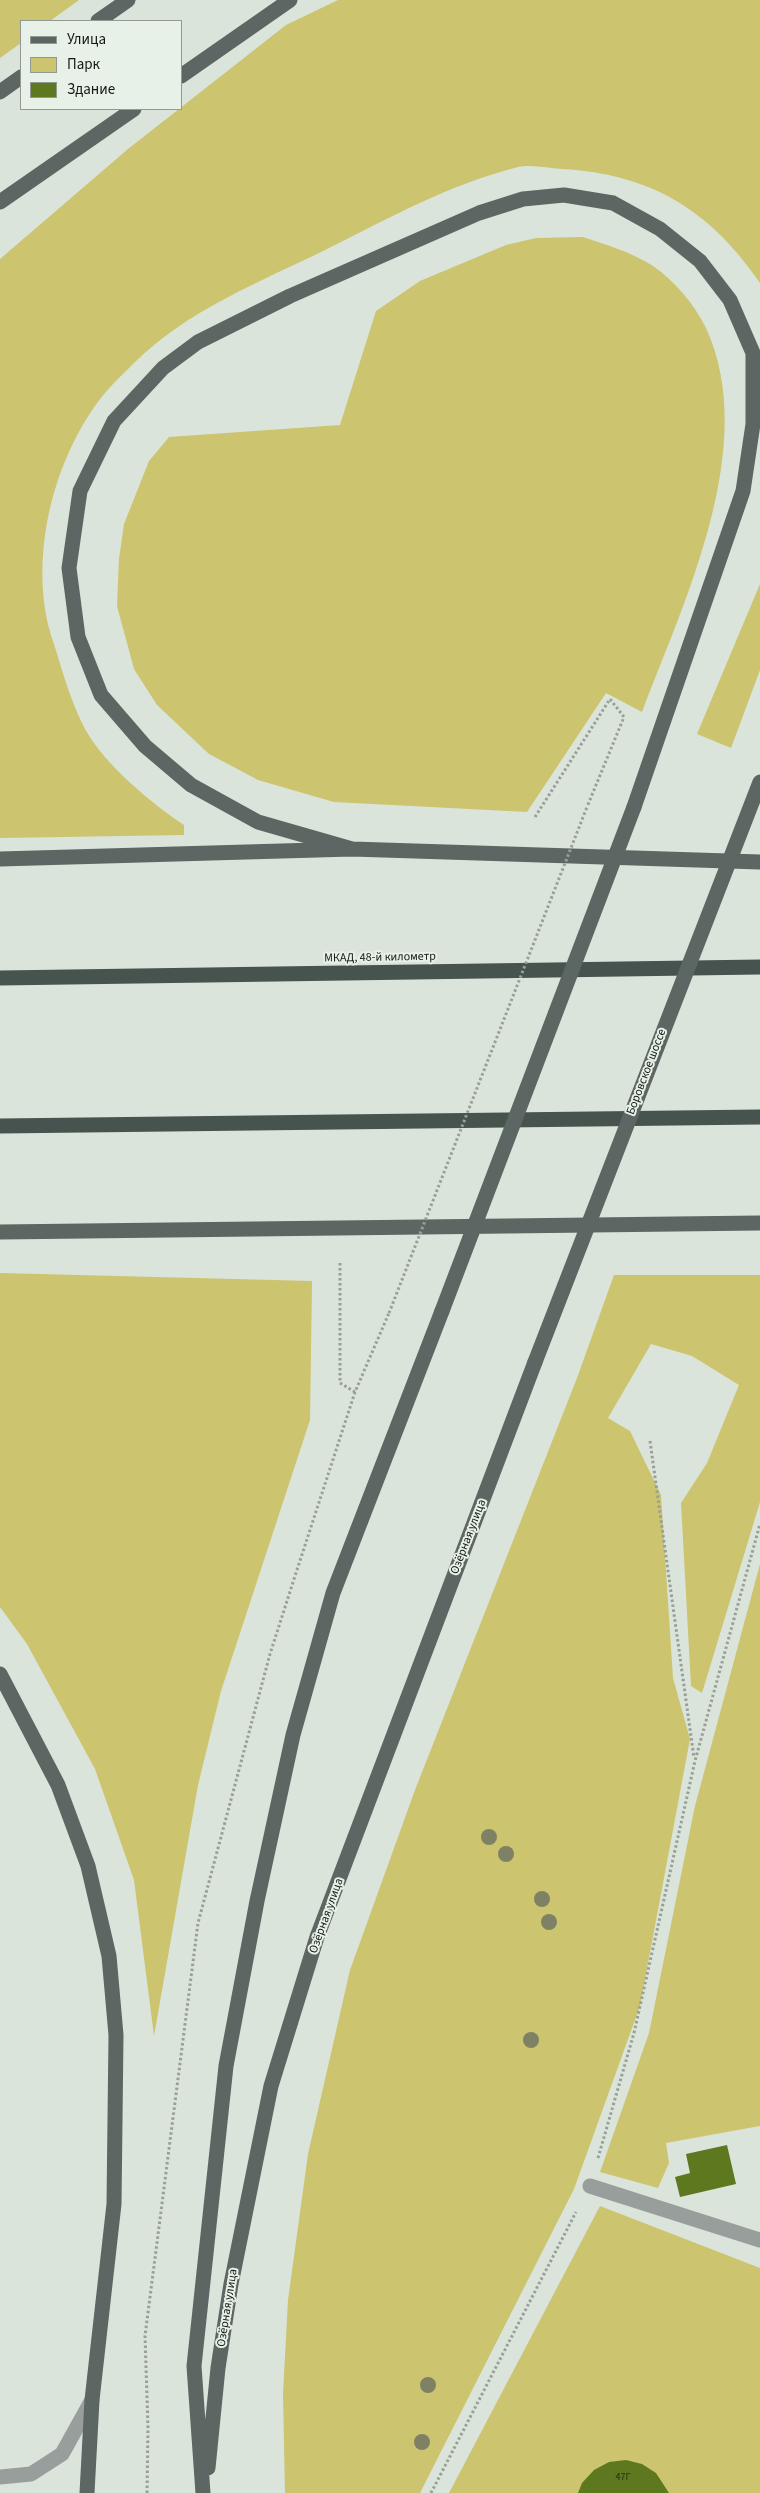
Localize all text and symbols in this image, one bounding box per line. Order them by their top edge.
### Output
legend [20,20,182,110]
text: Улица [67,29,106,50]
text: Парк [67,54,100,75]
text: Здание [67,79,115,100]
street label: МКАД, 48-й километр [324,950,436,966]
street label: Боровское шоссе [624,1027,670,1117]
street label: Озёрная улица [448,1498,490,1576]
street label: Озёрная улица [307,1877,347,1955]
street label: Озёрная улица [215,2268,241,2348]
house number: 47Г [616,2472,630,2484]

